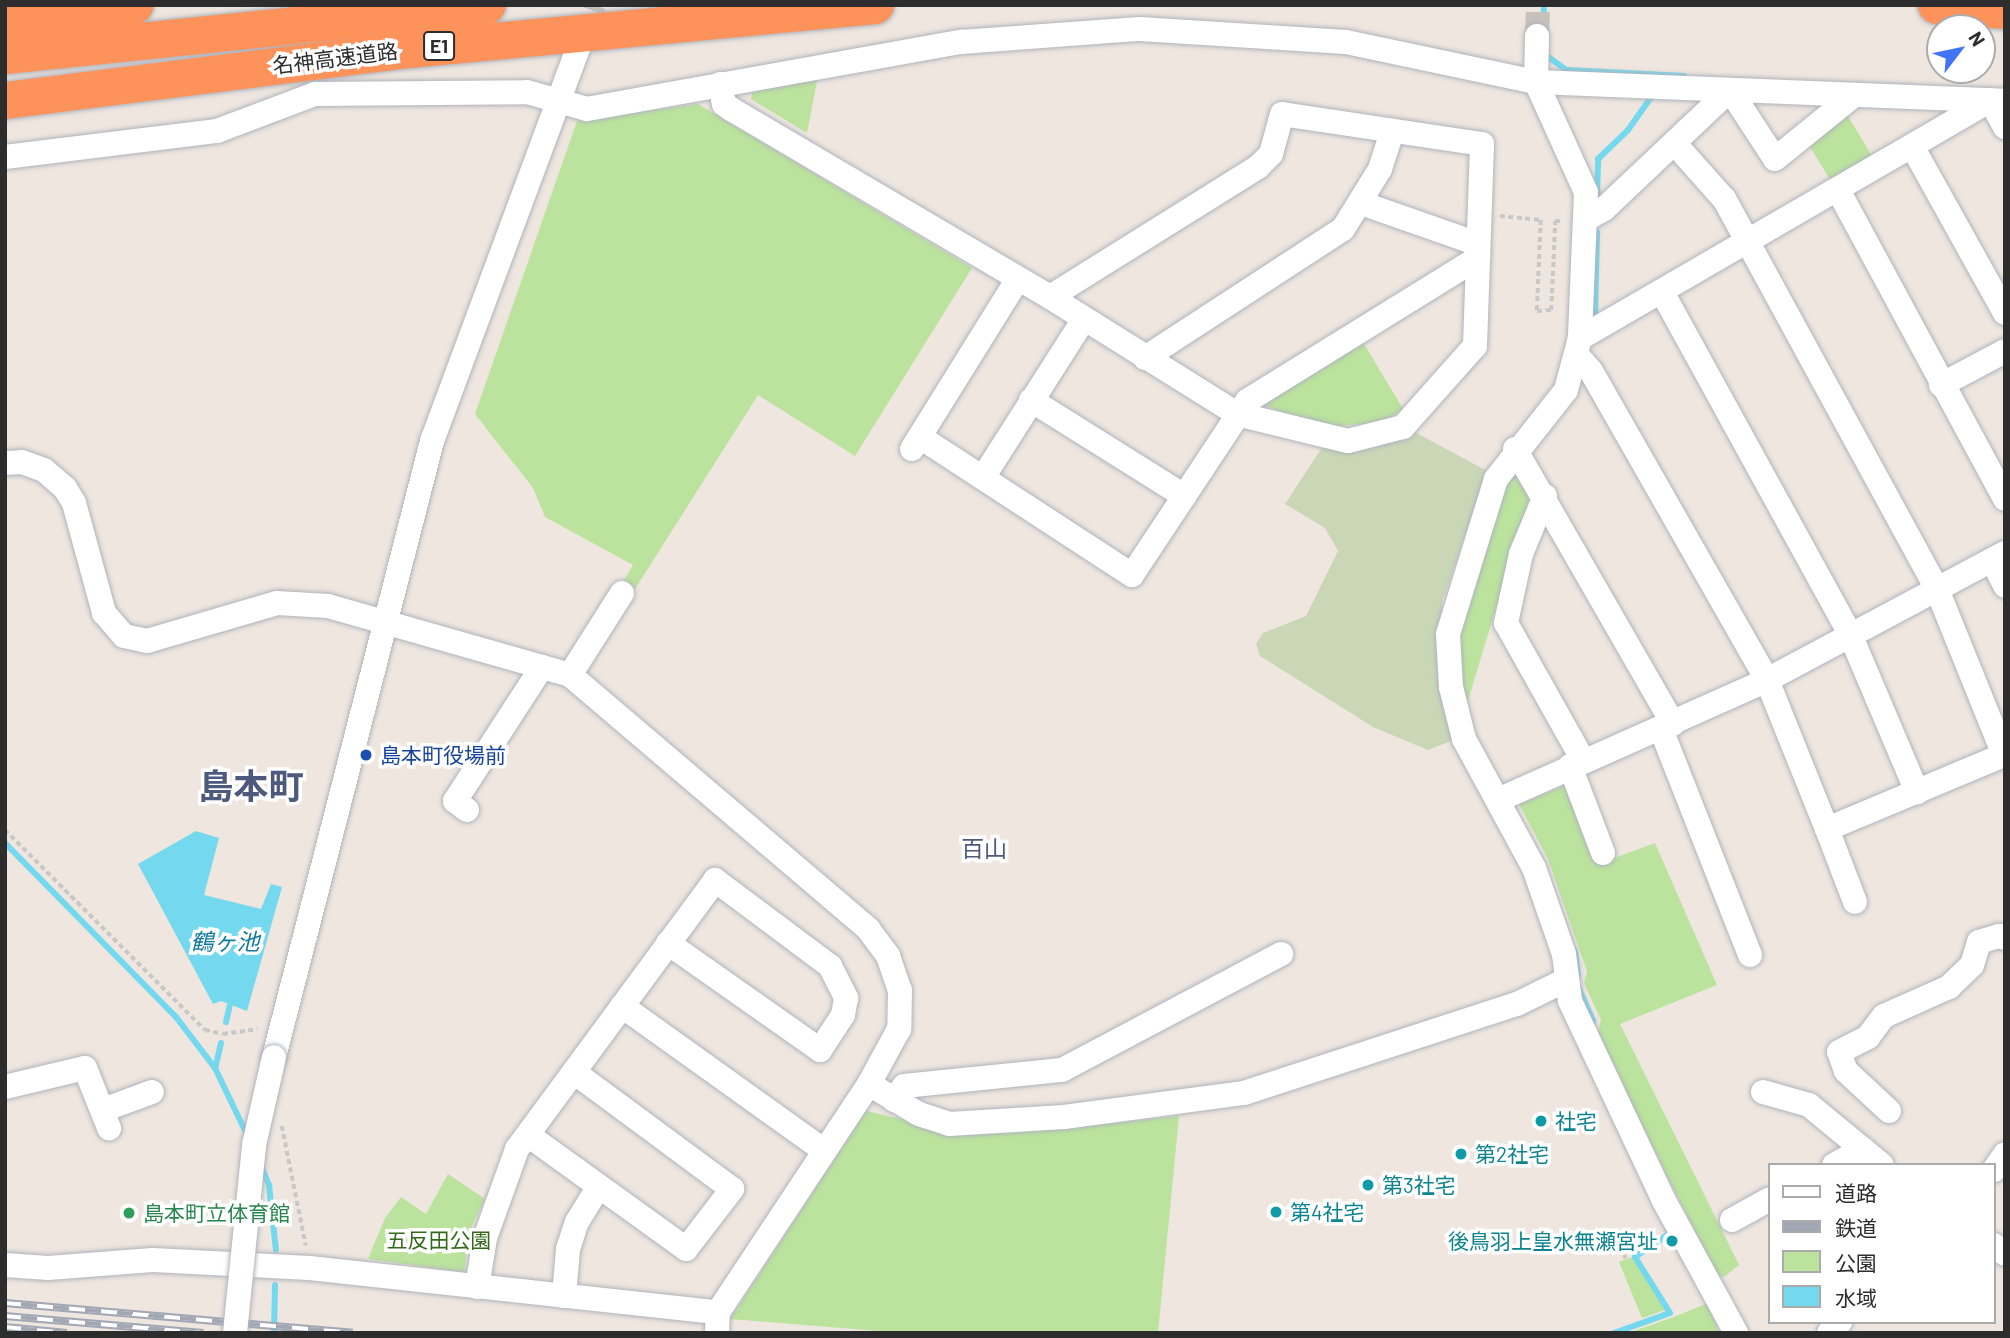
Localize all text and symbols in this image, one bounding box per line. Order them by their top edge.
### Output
north arrow [1926,14,1996,84]
text: N [1964,27,1991,50]
road number: E1 [422,30,457,61]
street label: 名神高速道路 [271,38,399,78]
place label: 島本町役場前 [380,742,506,768]
marker: 島本町役場前 [358,747,374,763]
district label: 島本町 [199,764,303,806]
district label: 百山 [961,834,1007,862]
water label: 鶴ヶ池 [191,927,259,955]
place label: 社宅 [1555,1108,1597,1134]
marker: 社宅 [1533,1113,1549,1129]
place label: 第2社宅 [1475,1141,1549,1167]
marker: 第2社宅 [1453,1146,1469,1162]
legend [1769,1163,1996,1324]
place label: 第3社宅 [1382,1172,1456,1198]
marker: 第3社宅 [1360,1177,1376,1193]
text: 道路 [1835,1180,1877,1205]
place label: 第4社宅 [1290,1199,1365,1225]
place label: 島本町立体育館 [143,1200,290,1226]
marker: 第4社宅 [1268,1204,1284,1220]
marker: 島本町立体育館 [121,1205,137,1221]
text: 鉄道 [1835,1215,1877,1240]
park label: 五反田公園 [387,1227,491,1253]
place label: 後鳥羽上皇水無瀬宮址 [1448,1228,1658,1254]
marker: 後鳥羽上皇水無瀬宮址 [1664,1233,1680,1249]
text: 公園 [1835,1250,1877,1275]
text: 水域 [1835,1285,1877,1310]

